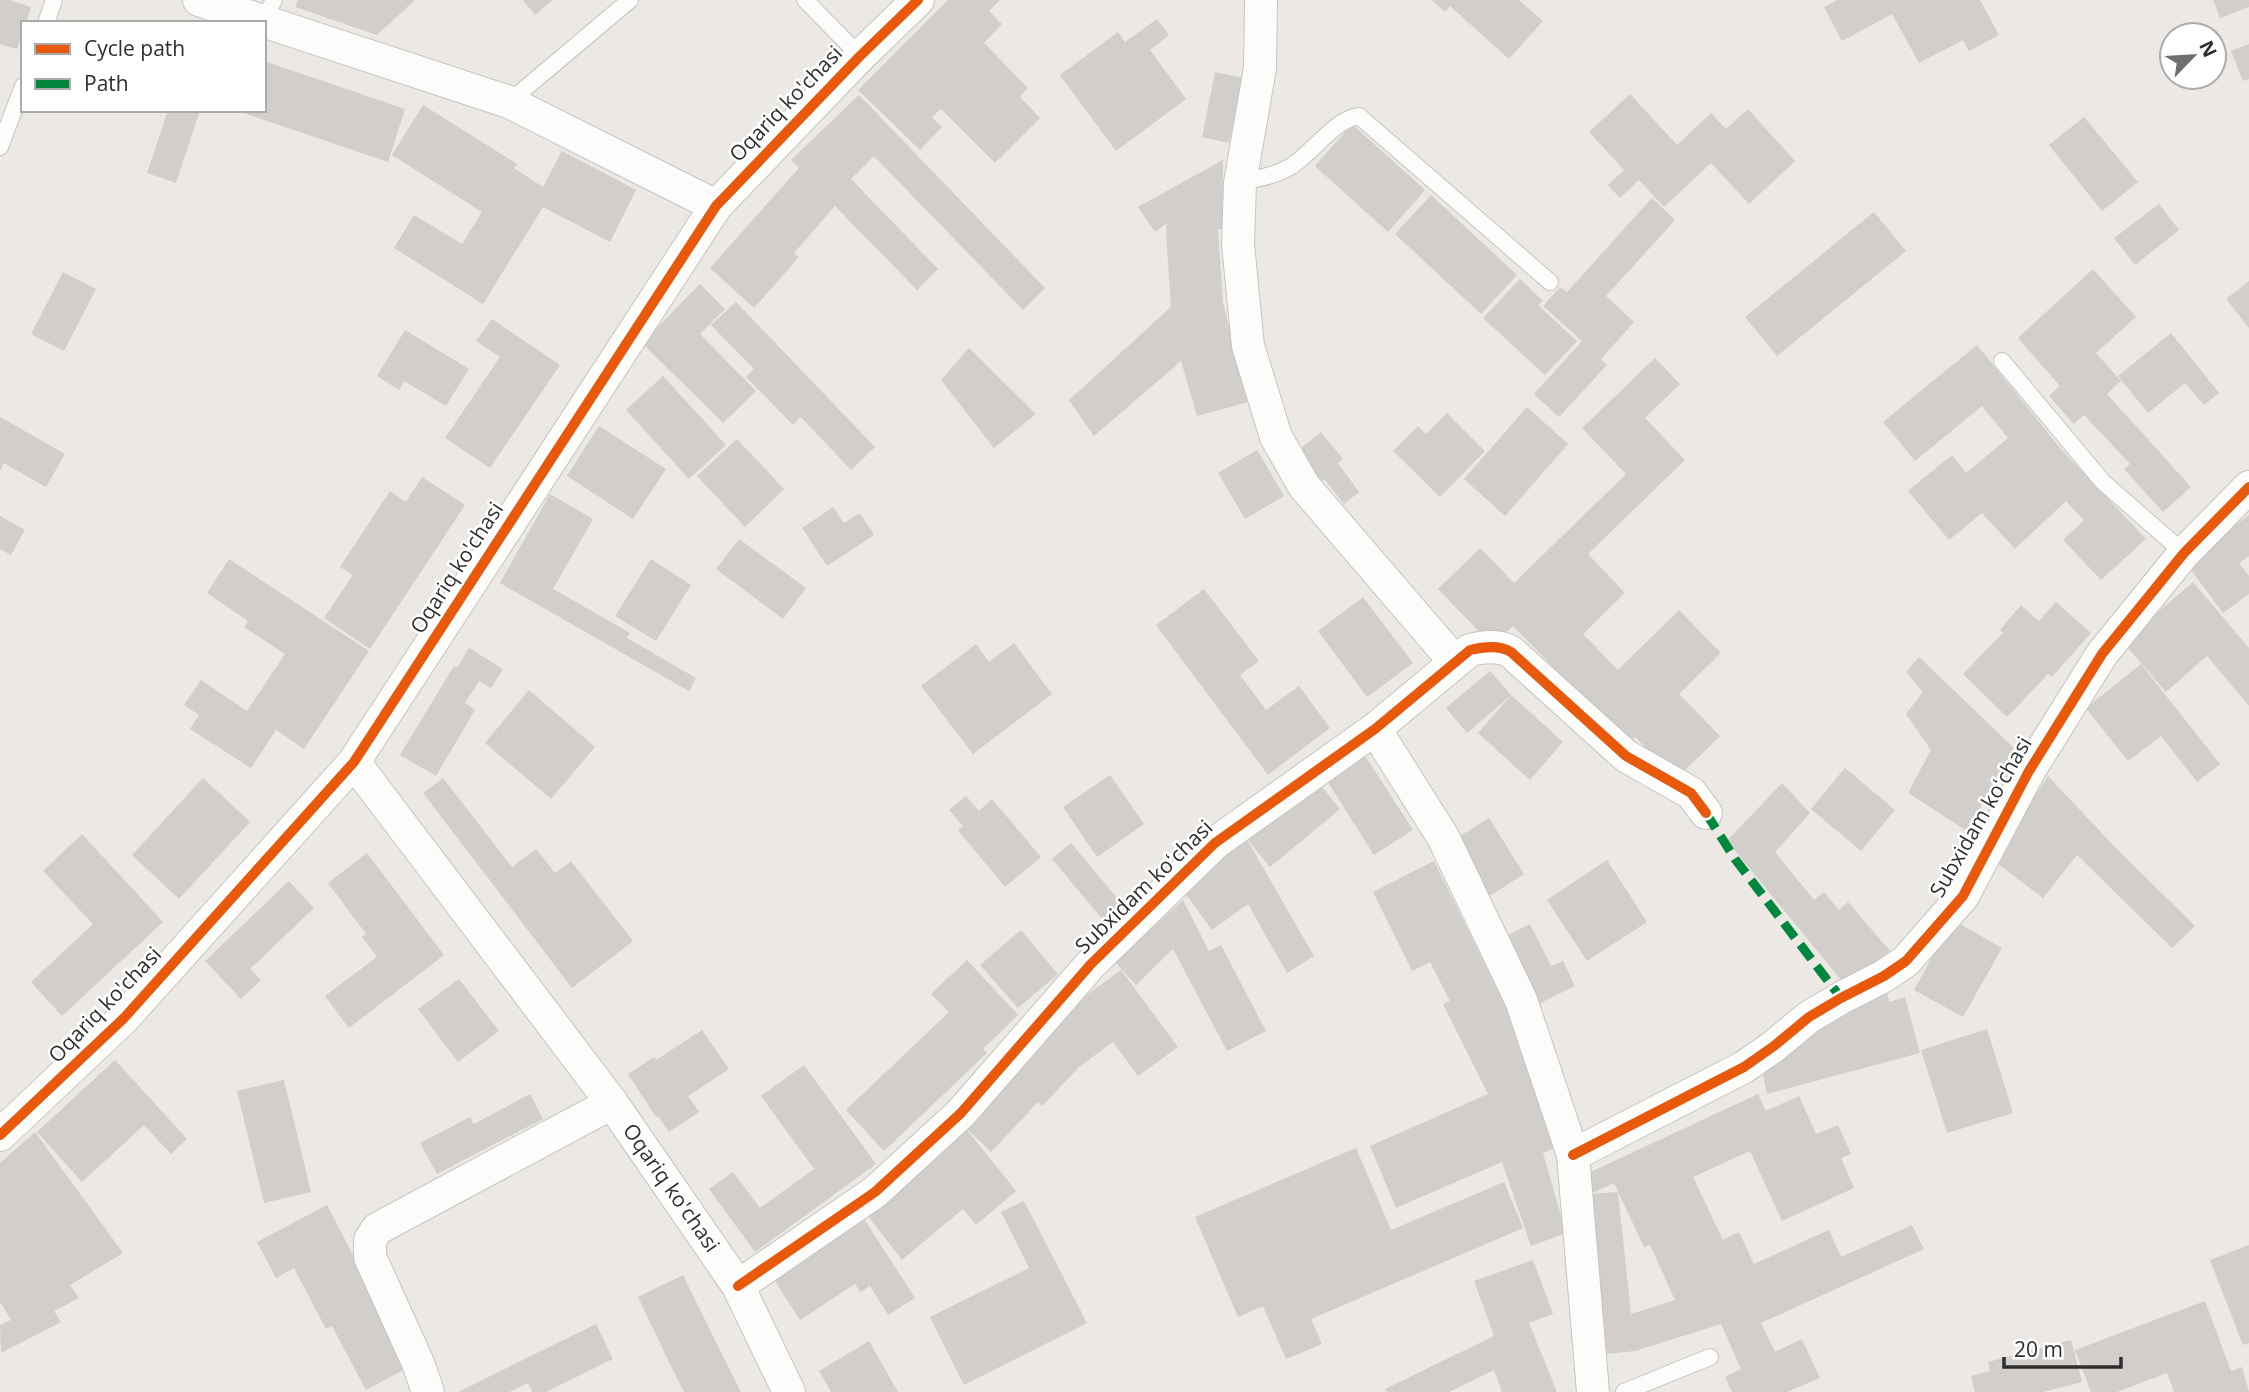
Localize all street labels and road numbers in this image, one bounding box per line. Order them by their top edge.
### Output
street label: Oqariq ko'chasi [723,39,848,167]
street label: Oqariq ko'chasi [403,496,509,638]
street label: Subxidam koʻchasi [1923,731,2038,902]
street label: Subxidam koʻchasi [1068,813,1218,959]
street label: Oqariq ko'chasi [42,940,167,1068]
street label: Oqariq ko'chasi [617,1117,727,1257]

